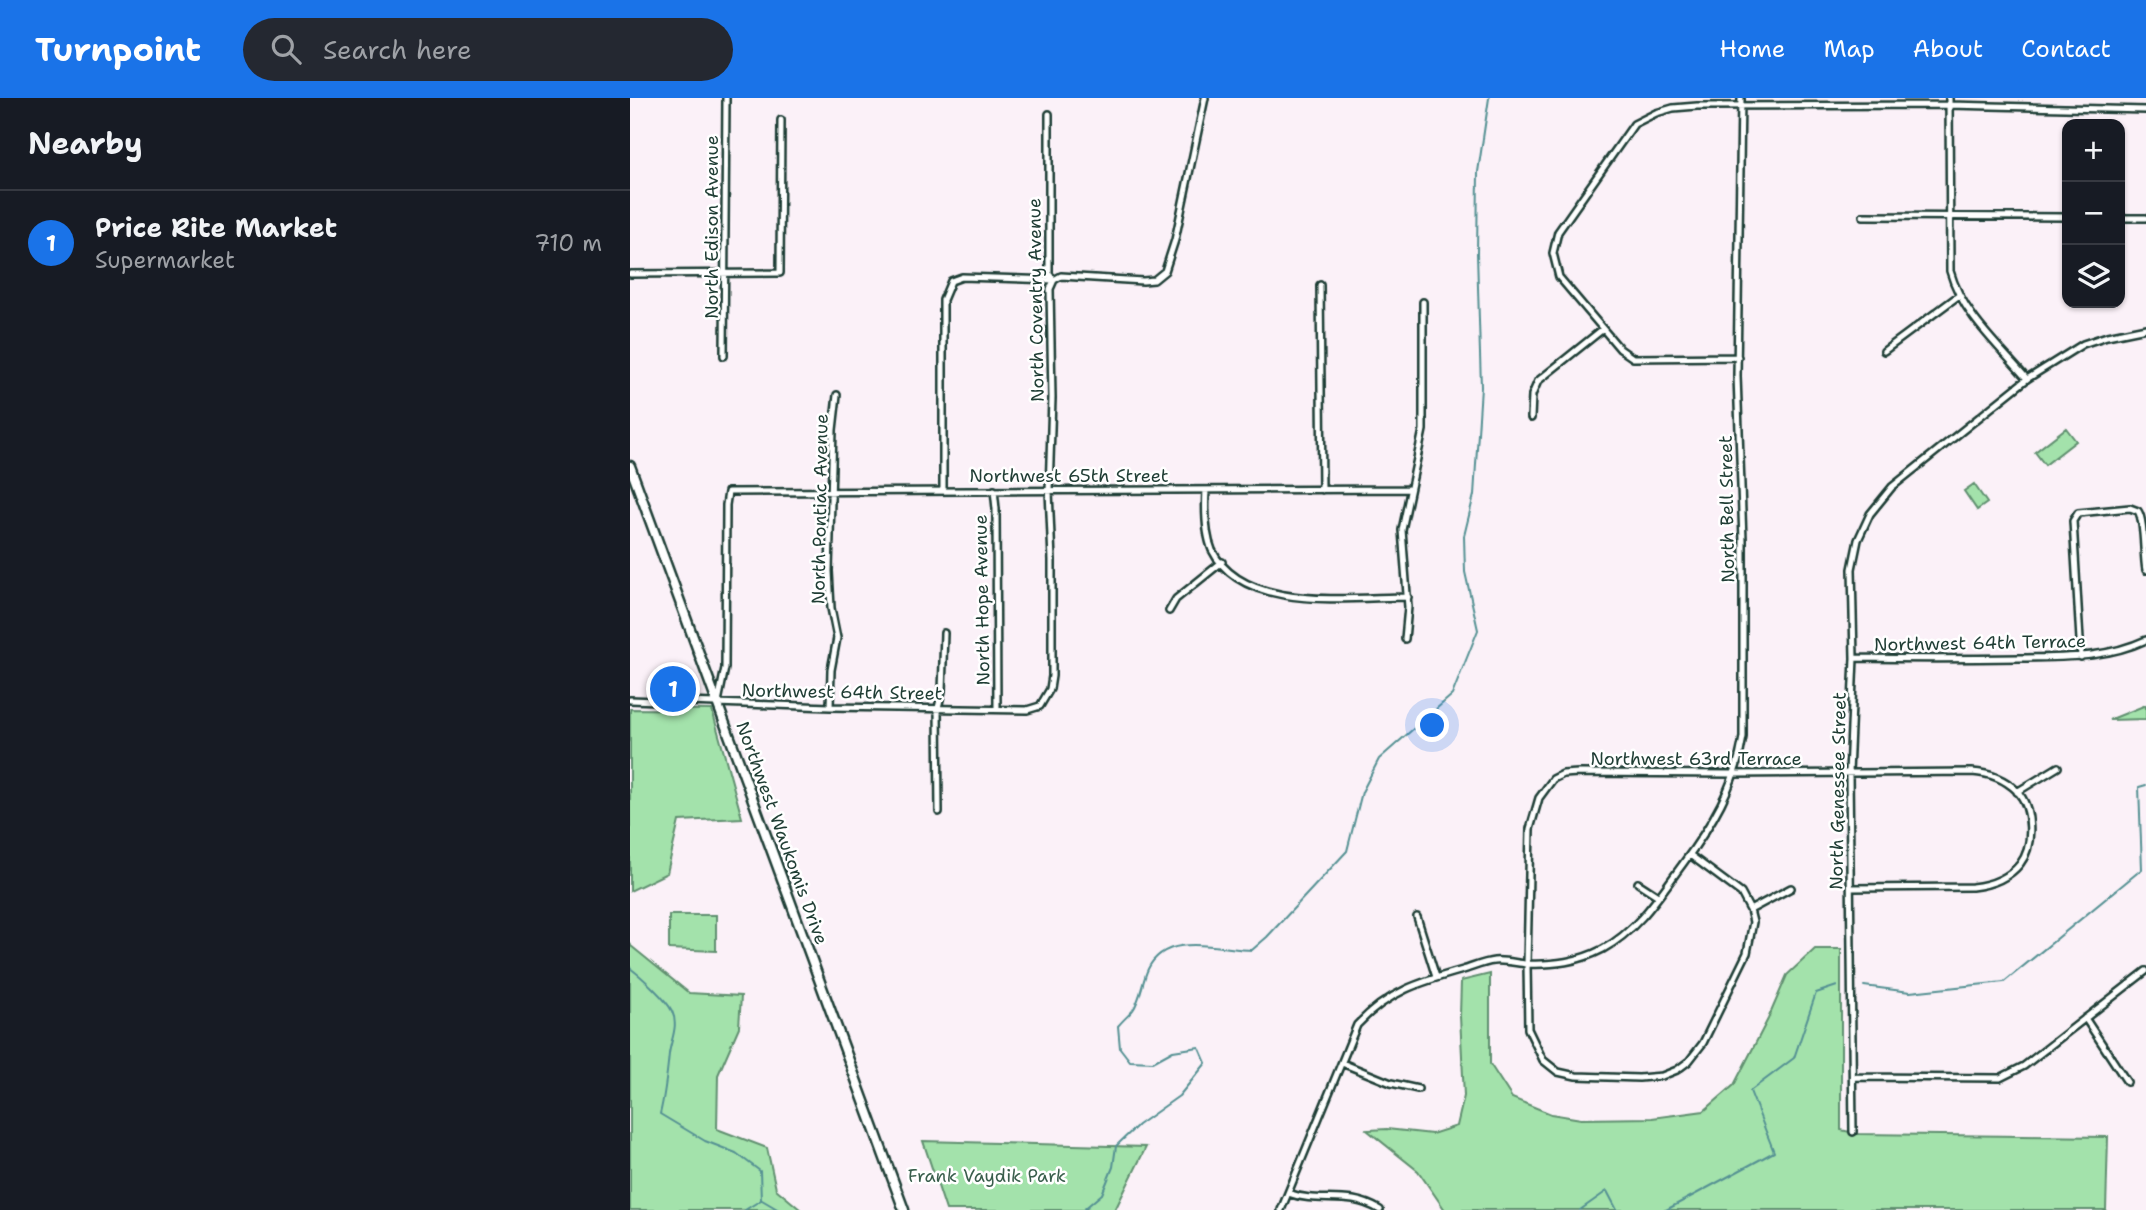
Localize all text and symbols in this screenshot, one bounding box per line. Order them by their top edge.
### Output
search box [243,18,733,81]
text: Turnpoint [35,27,201,72]
icon: search [267,30,305,68]
text: Search here [323,32,472,67]
text: Home [1719,33,1785,65]
text: Map [1823,33,1875,65]
text: About [1913,33,1983,65]
text: Contact [2021,33,2111,65]
map controls [2062,119,2125,308]
button: + [2062,119,2125,182]
text: Nearby [28,123,143,164]
street label: North Edison Avenue [700,135,724,319]
button: − [2062,182,2125,245]
street label: North Coventry Avenue [1022,198,1050,402]
text: Price Rite Market [95,210,337,245]
text: 1 [46,228,56,258]
text: 710 m [534,228,602,258]
text: Supermarket [95,245,235,275]
button: layers [2062,245,2125,308]
street label: North Pontiac Avenue [806,413,834,605]
street label: North Bell Street [1714,435,1740,583]
street label: Northwest 65th Street [969,464,1169,488]
street label: North Hope Avenue [969,514,995,686]
street label: Northwest 64th Terrace [1874,629,2086,657]
pin: 1 [650,663,696,715]
street label: Northwest 64th Street [741,678,943,706]
street label: North Genessee Street [1824,692,1852,890]
your location [1415,708,1449,742]
street label: Northwest Waukomis Drive [730,718,834,948]
street label: Northwest 63rd Terrace [1590,747,1802,771]
park label: Frank Vaydik Park [908,1164,1066,1188]

